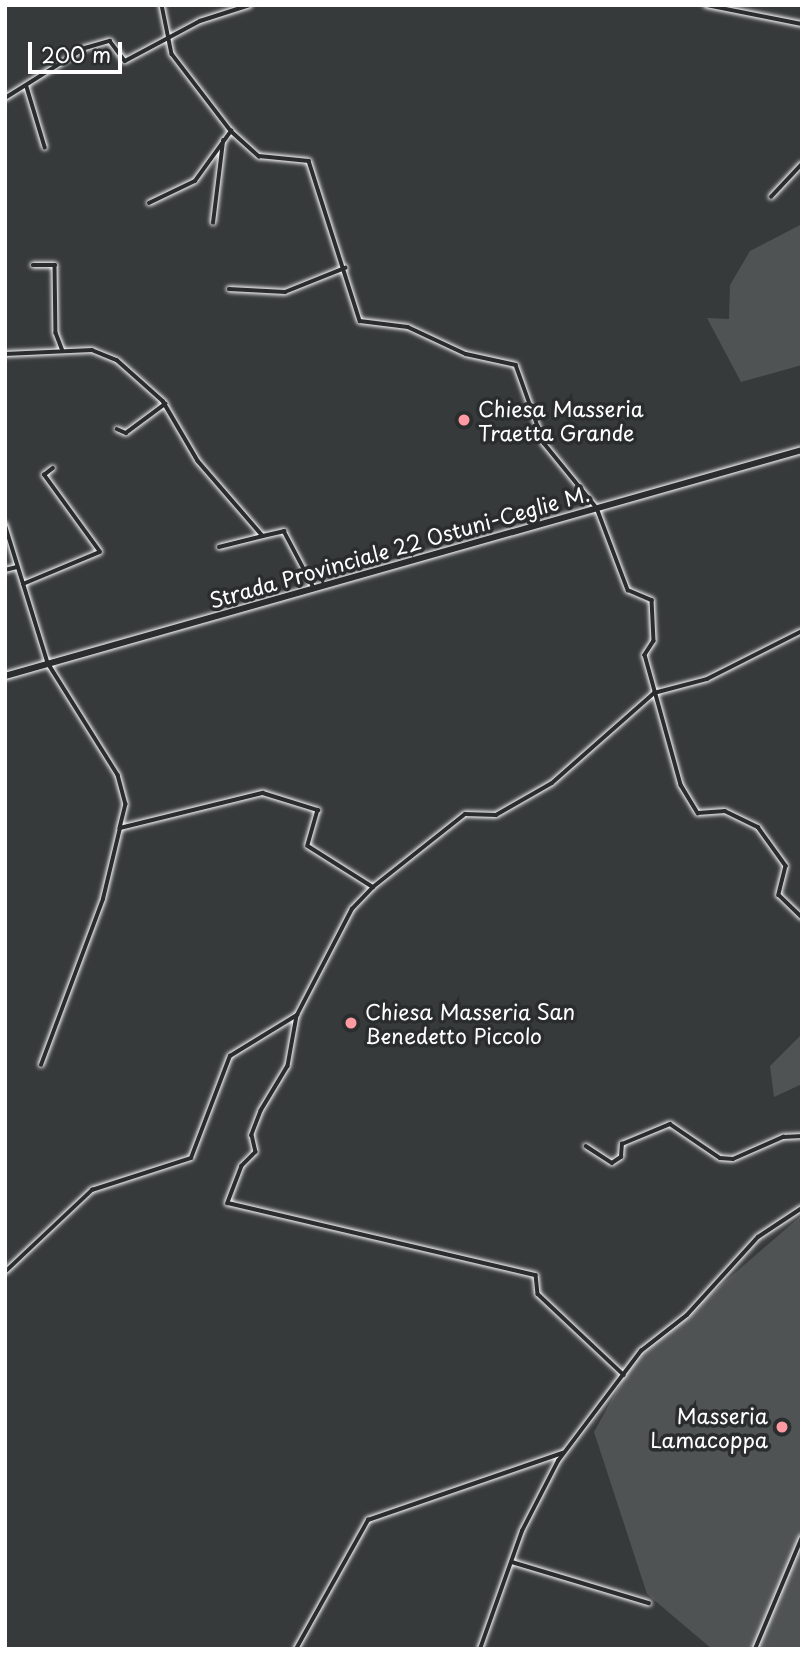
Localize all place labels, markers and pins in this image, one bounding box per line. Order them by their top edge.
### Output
place label: Chiesa Masseria Traetta Grande [478,395,643,445]
marker: Chiesa Masseria Traetta Grande [456,412,472,428]
place label: Chiesa Masseria San Benedetto Piccolo [365,998,575,1048]
marker: Chiesa Masseria San Benedetto Piccolo [343,1015,359,1031]
place label: Masseria Lamacoppa [650,1402,768,1452]
marker: Masseria Lamacoppa [774,1419,790,1435]

